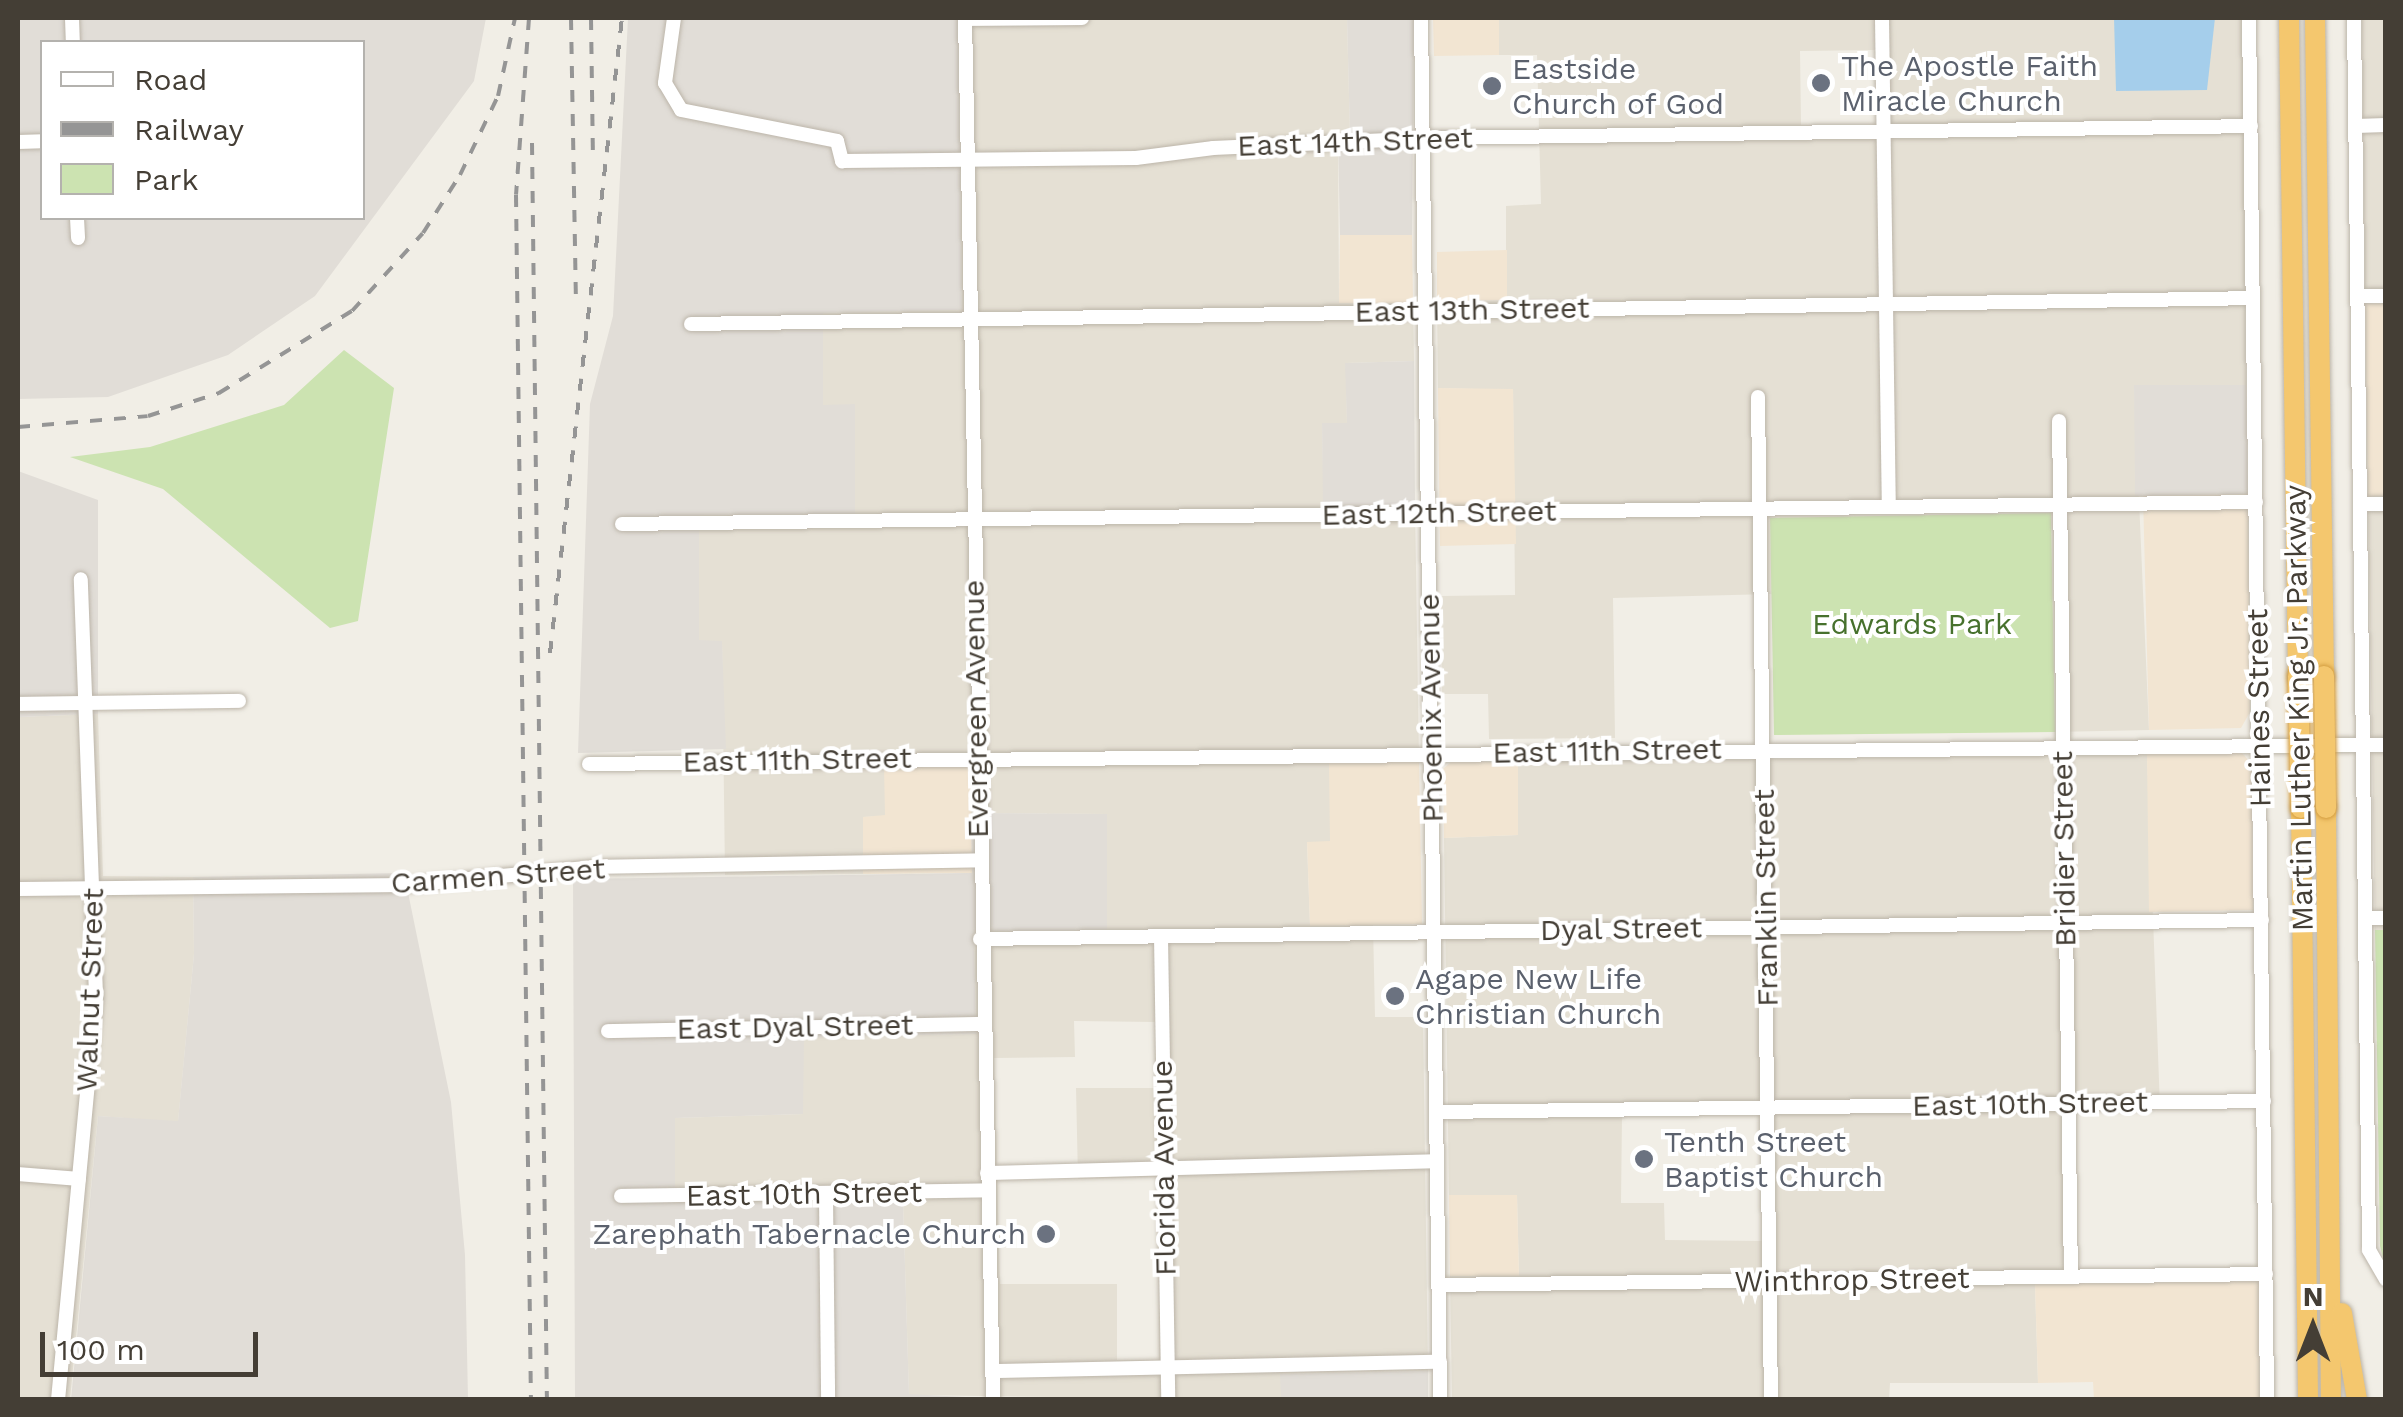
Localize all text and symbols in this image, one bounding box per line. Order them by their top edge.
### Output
legend [40,40,365,220]
place label: The Apostle Faith Miracle Church [1841,48,2099,118]
place label: Eastside Church of God [1512,51,1725,122]
text: Road [134,62,207,97]
marker: The Apostle Faith Miracle Church [1810,72,1832,94]
marker: Eastside Church of God [1481,75,1503,97]
text: Railway [134,112,244,147]
street label: East 14th Street [1236,120,1474,164]
text: Park [134,162,199,197]
street label: East 13th Street [1354,290,1590,330]
street label: Martin Luther King Jr. Parkway [2277,484,2321,932]
street label: East 12th Street [1321,493,1557,533]
street label: Evergreen Avenue [956,579,996,839]
street label: Phoenix Avenue [1411,592,1451,824]
park label: Edwards Park [1812,606,2012,642]
street label: Haines Street [2239,608,2279,808]
street label: East 11th Street [1492,731,1722,771]
street label: East 11th Street [682,740,912,780]
street label: Bridier Street [2044,750,2084,948]
street label: Franklin Street [1746,789,1786,1007]
street label: Carmen Street [390,851,606,901]
street label: Walnut Street [68,887,112,1093]
street label: Dyal Street [1539,910,1703,948]
place label: Agape New Life Christian Church [1415,961,1661,1032]
marker: Agape New Life Christian Church [1384,985,1406,1007]
street label: East Dyal Street [676,1007,914,1047]
street label: Florida Avenue [1144,1059,1184,1277]
street label: East 10th Street [1911,1084,2149,1124]
place label: Tenth Street Baptist Church [1664,1124,1883,1194]
marker: Tenth Street Baptist Church [1633,1148,1655,1170]
street label: East 10th Street [685,1174,923,1214]
place label: Zarephath Tabernacle Church [592,1216,1026,1252]
marker: Zarephath Tabernacle Church [1035,1223,1057,1245]
street label: Winthrop Street [1734,1260,1970,1300]
north arrow [2263,1277,2363,1377]
text: N [2303,1280,2323,1313]
scale bar [45,1312,262,1374]
text: 100 m [57,1332,145,1367]

